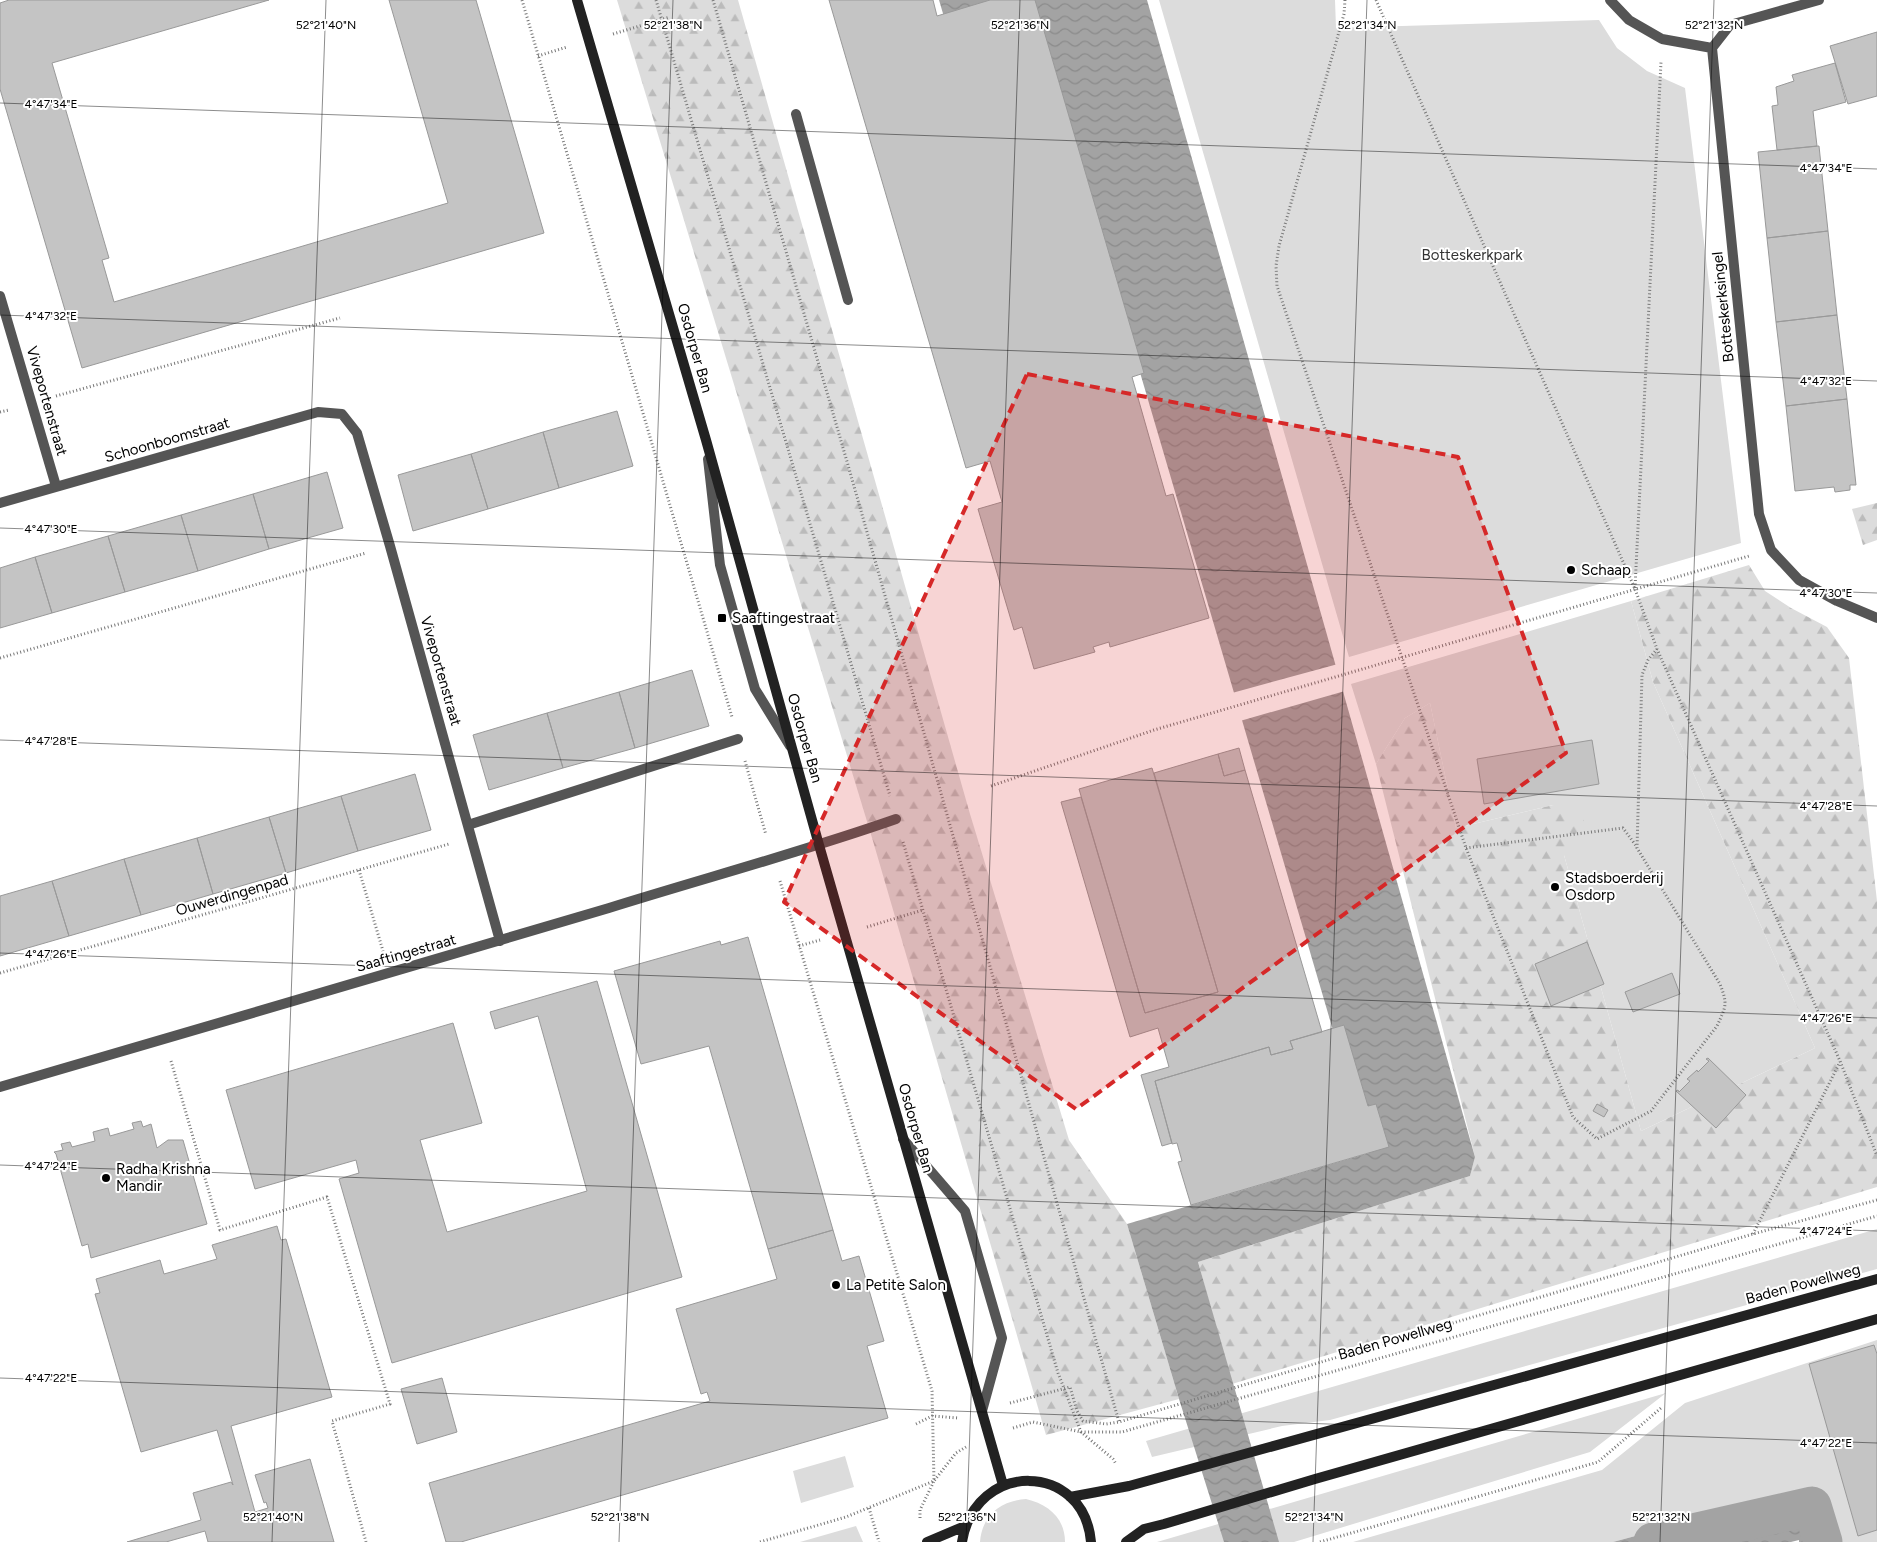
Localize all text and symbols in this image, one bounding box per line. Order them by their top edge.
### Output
text: 52°21'40"N [296,18,356,32]
text: 52°21'38"N [643,18,703,32]
text: 52°21'36"N [991,18,1049,32]
text: 52°21'34"N [1337,18,1397,32]
text: 52°21'32"N [1685,18,1743,32]
text: 4°47'34"E [24,97,78,111]
text: 4°47'34"E [1799,161,1853,175]
park label: Botteskerkpark [1422,246,1523,264]
street label: Botteskerksingel [1708,251,1738,363]
street label: Osdorper Ban [674,301,716,395]
text: 4°47'32"E [25,309,77,323]
street label: Viveportenstraat [23,344,71,458]
text: 4°47'32"E [1800,374,1852,388]
street label: Schoonboomstraat [102,413,232,466]
text: 4°47'30"E [24,522,78,536]
place label: Schaap [1581,561,1631,579]
marker: Schaap [1565,564,1577,576]
text: 4°47'30"E [1799,586,1853,600]
place label: Saaftingestraat [732,609,836,627]
marker: Saaftingestraat [716,612,728,624]
street label: Viveportenstraat [417,614,465,728]
street label: Osdorper Ban [784,691,826,785]
text: 4°47'28"E [24,734,78,748]
text: 4°47'28"E [1799,799,1853,813]
place label: Stadsboerderij Osdorp [1565,869,1664,904]
street label: Ouwerdingenpad [174,870,290,920]
marker: Stadsboerderij Osdorp [1549,881,1561,893]
street label: Saaftingestraat [354,930,458,976]
text: 4°47'26"E [25,947,77,961]
text: 4°47'26"E [1800,1011,1852,1025]
street label: Osdorper Ban [895,1081,937,1175]
text: 4°47'24"E [24,1159,78,1173]
place label: Radha Krishna Mandir [116,1160,211,1195]
marker: Radha Krishna Mandir [100,1172,112,1184]
text: 4°47'24"E [1799,1224,1853,1238]
street label: Baden Powellweg [1744,1260,1862,1308]
place label: La Petite Salon [846,1276,946,1294]
marker: La Petite Salon [830,1279,842,1291]
street label: Baden Powellweg [1336,1314,1454,1364]
text: 4°47'22"E [25,1371,77,1385]
text: 4°47'22"E [1800,1436,1852,1450]
text: 52°21'40"N [243,1510,303,1524]
text: 52°21'38"N [590,1510,650,1524]
text: 52°21'36"N [938,1510,996,1524]
text: 52°21'34"N [1284,1510,1344,1524]
text: 52°21'32"N [1632,1510,1690,1524]

